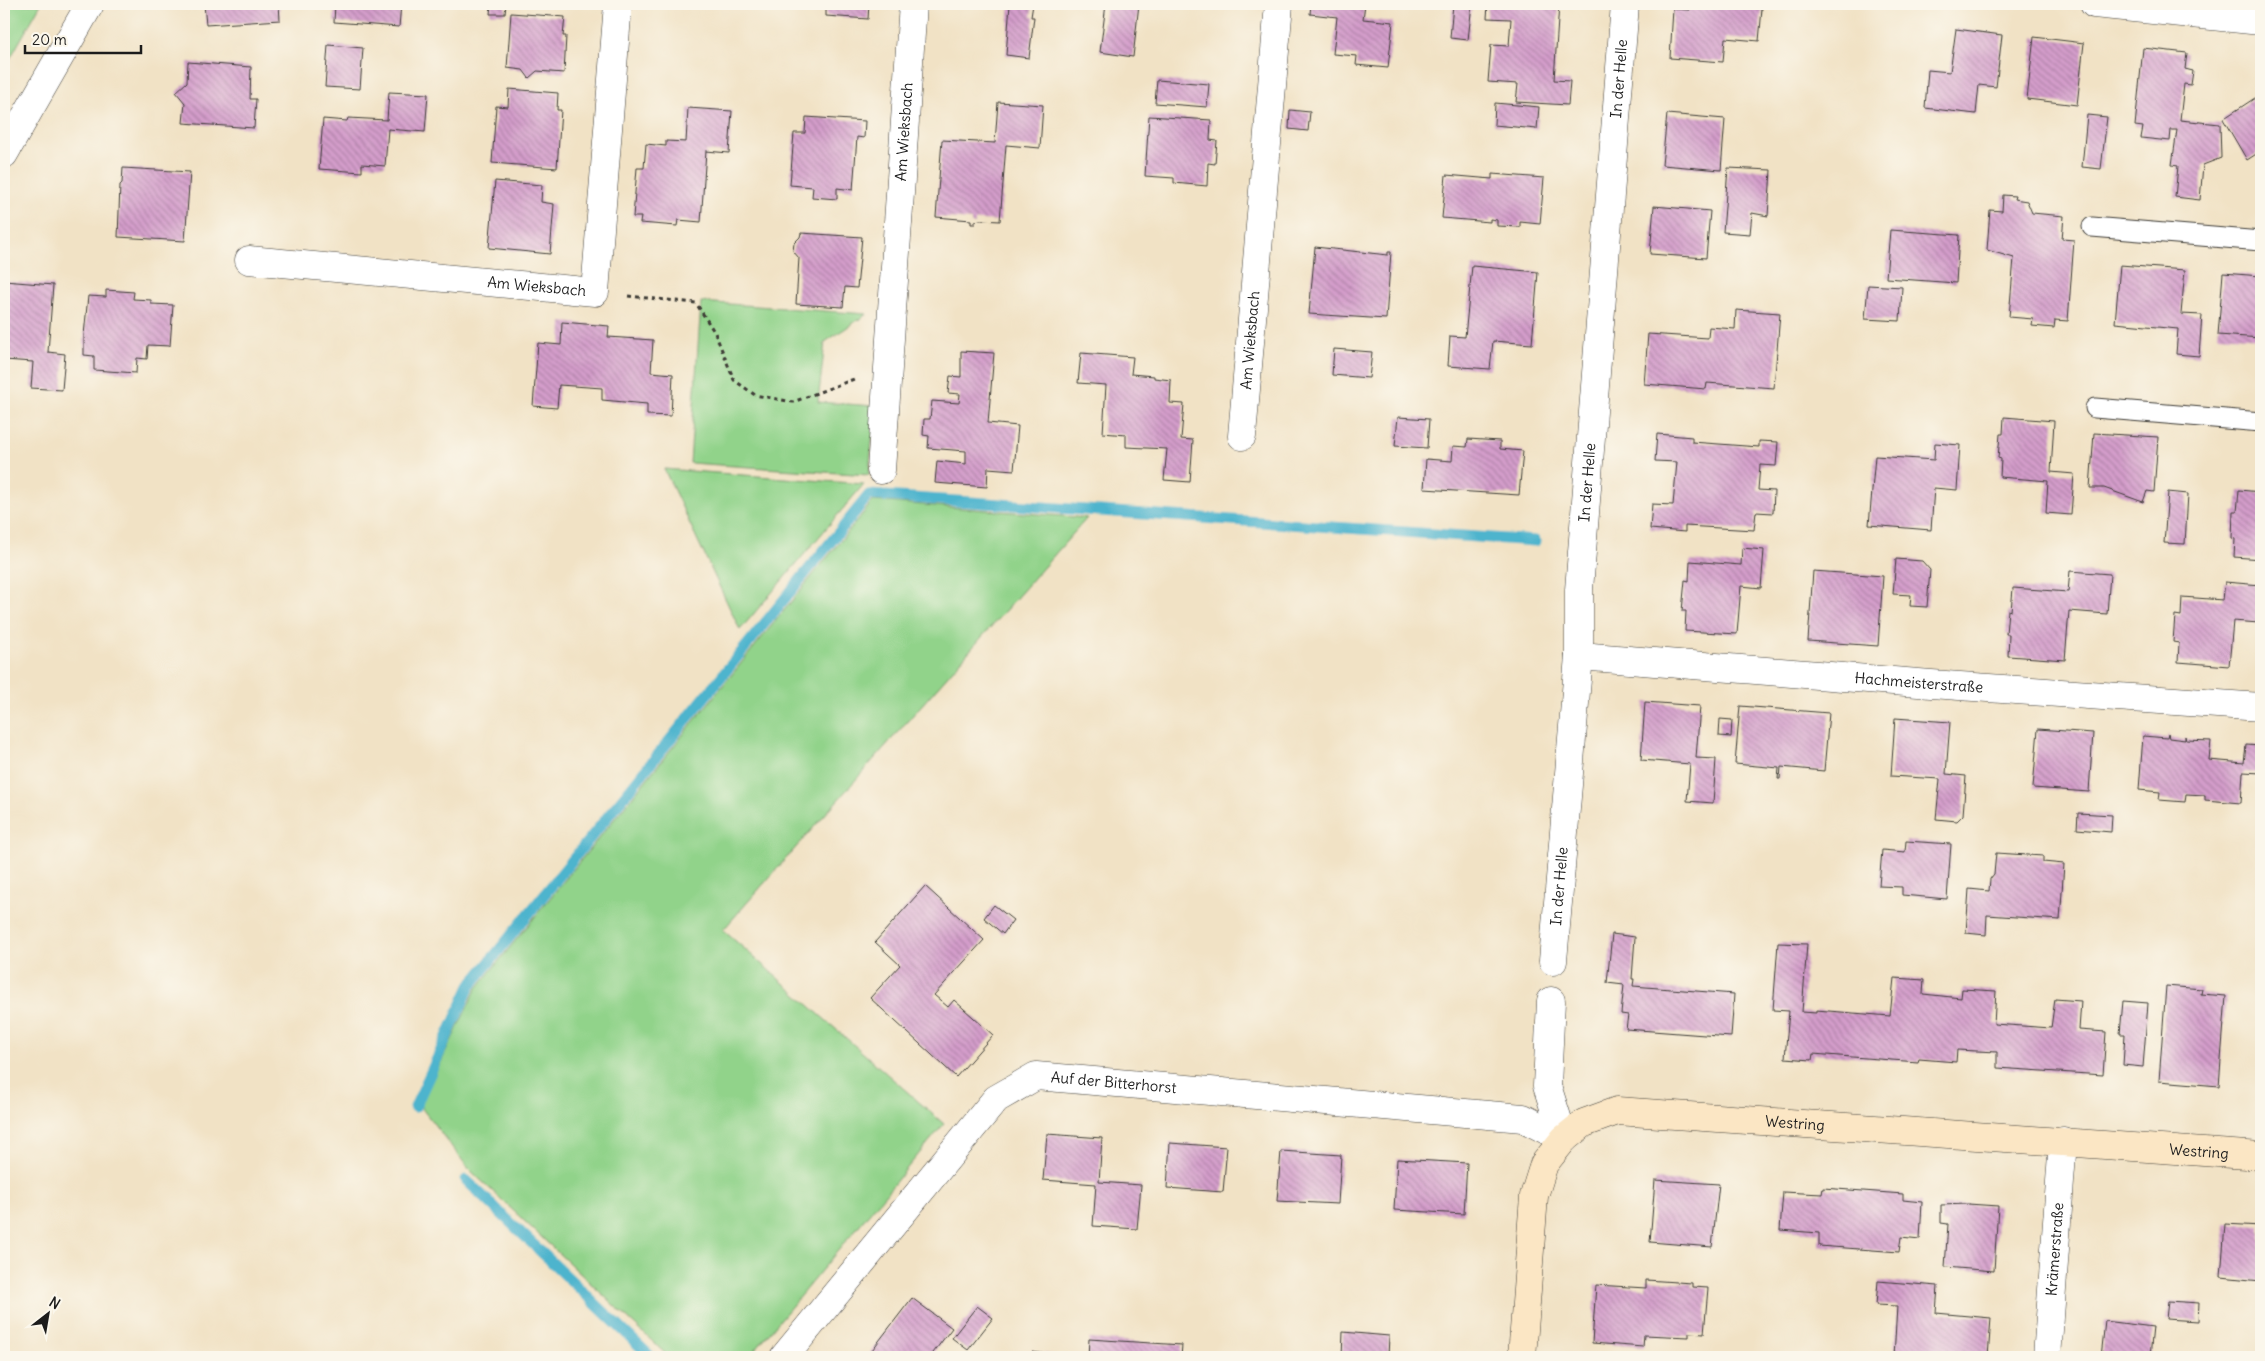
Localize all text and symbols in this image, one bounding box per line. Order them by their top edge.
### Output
scale bar [25,22,141,54]
text: 20 m [32,30,67,49]
street label: In der Helle [1606,39,1631,119]
street label: Am Wieksbach [891,81,917,182]
street label: Am Wieksbach [487,272,587,300]
street label: Am Wieksbach [1236,290,1263,390]
street label: In der Helle [1574,442,1600,522]
street label: Hachmeisterstraße [1854,668,1984,697]
street label: In der Helle [1546,846,1572,926]
street label: Auf der Bitterhorst [1050,1067,1177,1097]
street label: Westring [1764,1111,1825,1134]
street label: Westring [2168,1140,2229,1163]
street label: Krämerstraße [2042,1202,2067,1297]
north arrow [22,1288,72,1338]
text: N [46,1293,63,1313]

